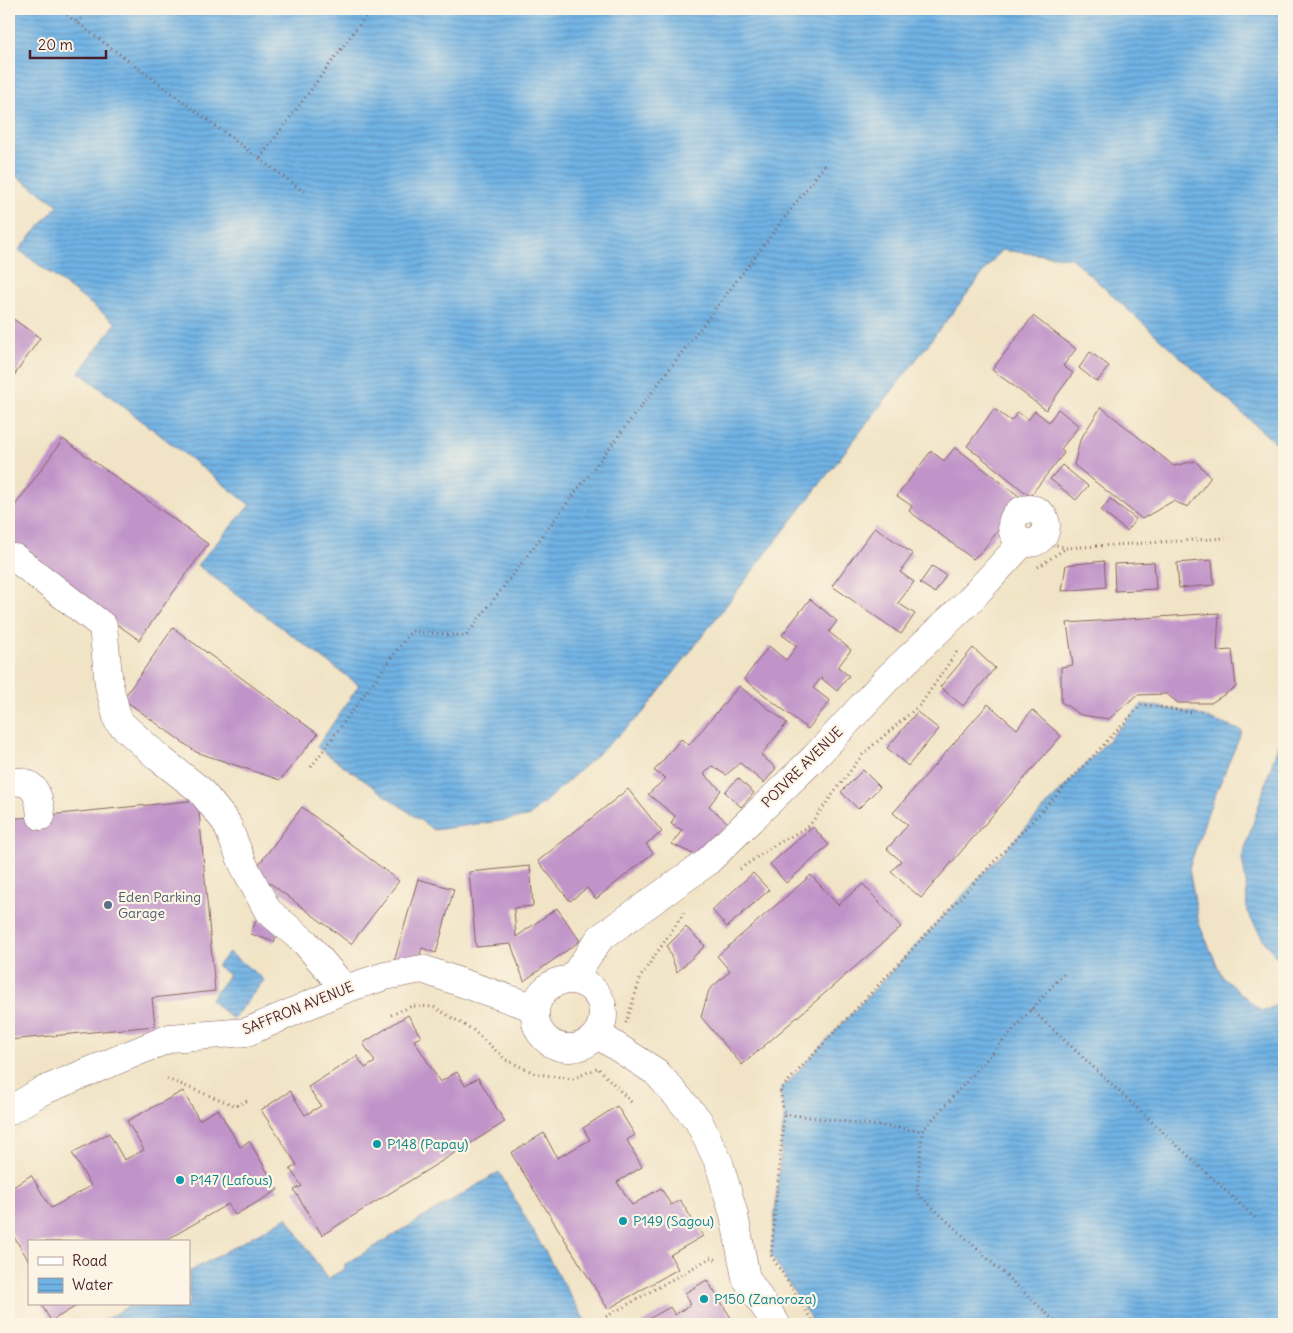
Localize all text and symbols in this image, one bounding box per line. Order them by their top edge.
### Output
scale bar [30,28,106,60]
text: 20 m [38,35,73,54]
street label: POIVRE AVENUE [758,723,846,811]
place label: Eden Parking Garage [118,888,201,922]
marker: Eden Parking Garage [102,899,114,911]
street label: SAFFRON AVENUE [240,977,356,1039]
place label: P148 (Papay) [387,1135,469,1153]
marker: P148 (Papay) [371,1138,383,1150]
place label: P147 (Lafous) [190,1171,272,1189]
marker: P147 (Lafous) [174,1174,186,1186]
place label: P149 (Sagou) [633,1212,714,1230]
marker: P149 (Sagou) [617,1215,629,1227]
legend [28,1240,190,1306]
text: Road [72,1251,107,1270]
text: Water [72,1275,113,1294]
place label: P150 (Zanoroza) [714,1290,816,1308]
marker: P150 (Zanoroza) [698,1293,710,1305]

